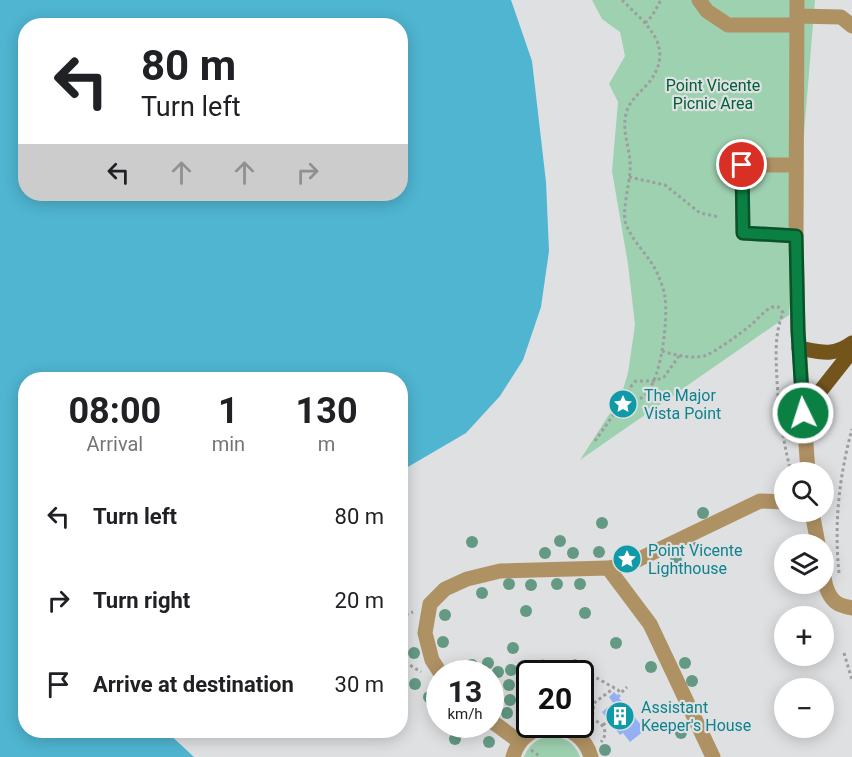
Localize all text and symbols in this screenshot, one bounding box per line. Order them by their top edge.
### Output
text: 80 m [141,41,236,90]
icon: left [42,42,120,120]
park label: Point Vicente Picnic Area [666,76,760,113]
text: Turn left [141,91,241,123]
pin [716,139,767,190]
icon: arrive [725,148,758,181]
icon: left [102,156,135,189]
icon: ahead [165,156,198,189]
icon: ahead [228,156,261,189]
icon: right [291,156,324,189]
position arrow [771,381,835,445]
place label: The Major Vista Point [644,386,721,423]
place icon: The Major Vista Point [607,388,639,420]
text: 08:00 [68,390,161,432]
text: 1 [218,390,239,432]
text: 130 [296,390,358,432]
text: Arrival [86,432,143,456]
text: min [212,432,245,456]
text: m [318,432,335,456]
map controls [774,462,834,738]
button: search [774,462,834,522]
icon: left [42,500,75,533]
text: Turn left [93,504,177,529]
text: 80 m [335,504,384,529]
button: layers [774,534,834,594]
place label: Point Vicente Lighthouse [648,541,743,578]
place icon: Point Vicente Lighthouse [611,543,643,575]
icon: right [42,584,75,617]
text: Turn right [93,588,190,613]
text: 20 m [335,588,384,613]
button: + [774,606,834,666]
speed limit sign: 20 [516,660,594,738]
icon: arrive [42,668,75,701]
text: Arrive at destination [93,672,294,697]
text: 30 m [335,672,384,697]
text: 13 [448,674,482,709]
button: − [774,678,834,738]
place label: Assistant Keeper's House [641,698,751,735]
building icon: Assistant Keeper's House [604,700,636,732]
text: km/h [447,705,483,723]

